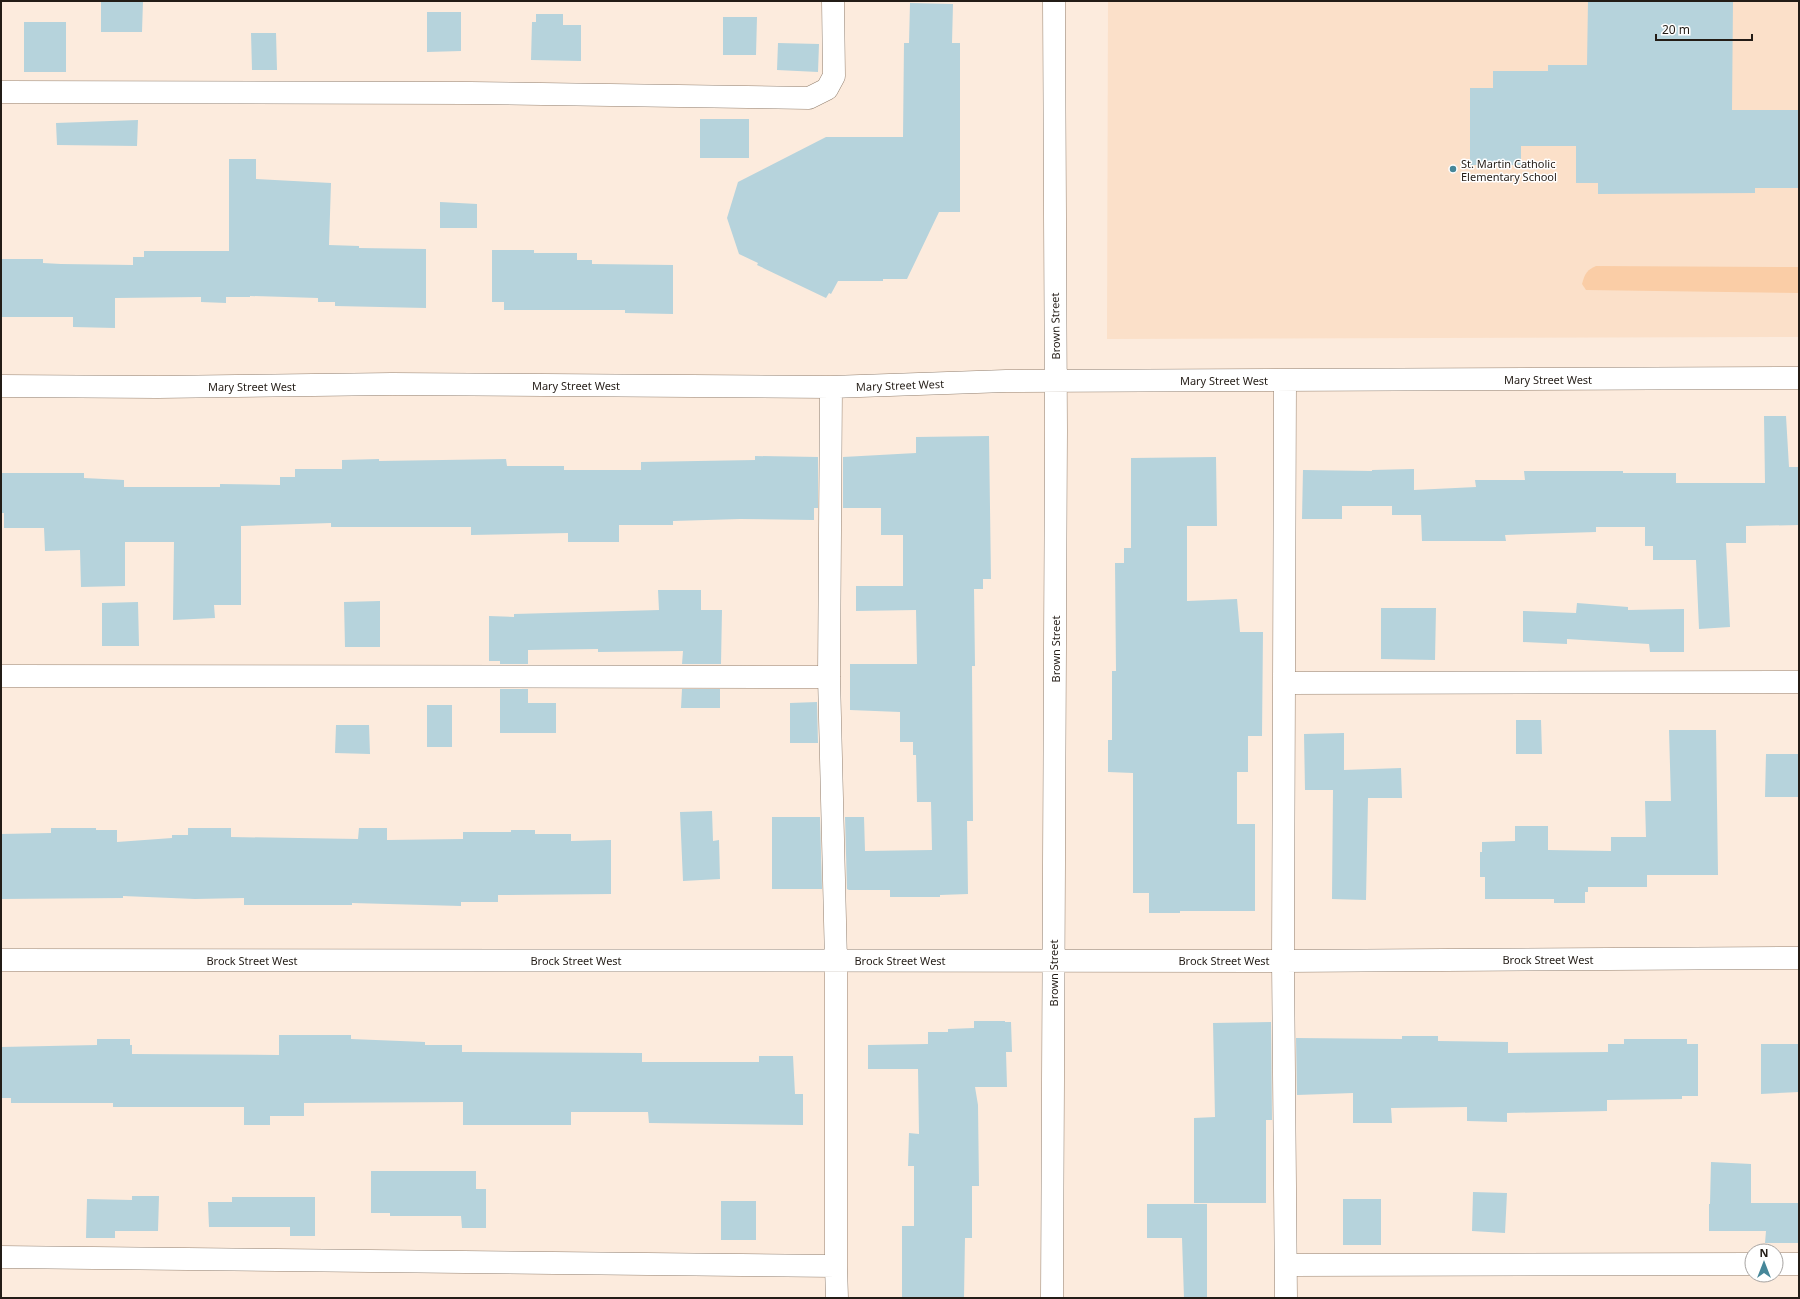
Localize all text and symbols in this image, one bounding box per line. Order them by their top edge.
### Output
scale bar [1656,16,1752,42]
text: 20 m [1662,21,1690,38]
place label: St. Martin Catholic Elementary School [1461,156,1557,184]
marker: St. Martin Catholic Elementary School [1448,164,1458,174]
street label: Brown Street [1047,292,1063,360]
street label: Mary Street West [1504,372,1592,387]
street label: Mary Street West [1180,373,1268,388]
street label: Mary Street West [856,376,944,394]
street label: Mary Street West [532,378,620,393]
street label: Mary Street West [208,379,296,394]
street label: Brown Street [1048,616,1063,682]
street label: Brown Street [1046,940,1061,1006]
street label: Brock Street West [1502,952,1594,967]
street label: Brock Street West [206,953,298,968]
street label: Brock Street West [530,953,622,968]
street label: Brock Street West [854,953,946,968]
street label: Brock Street West [1178,953,1270,968]
north arrow [1744,1243,1784,1283]
text: N [1760,1245,1768,1260]

